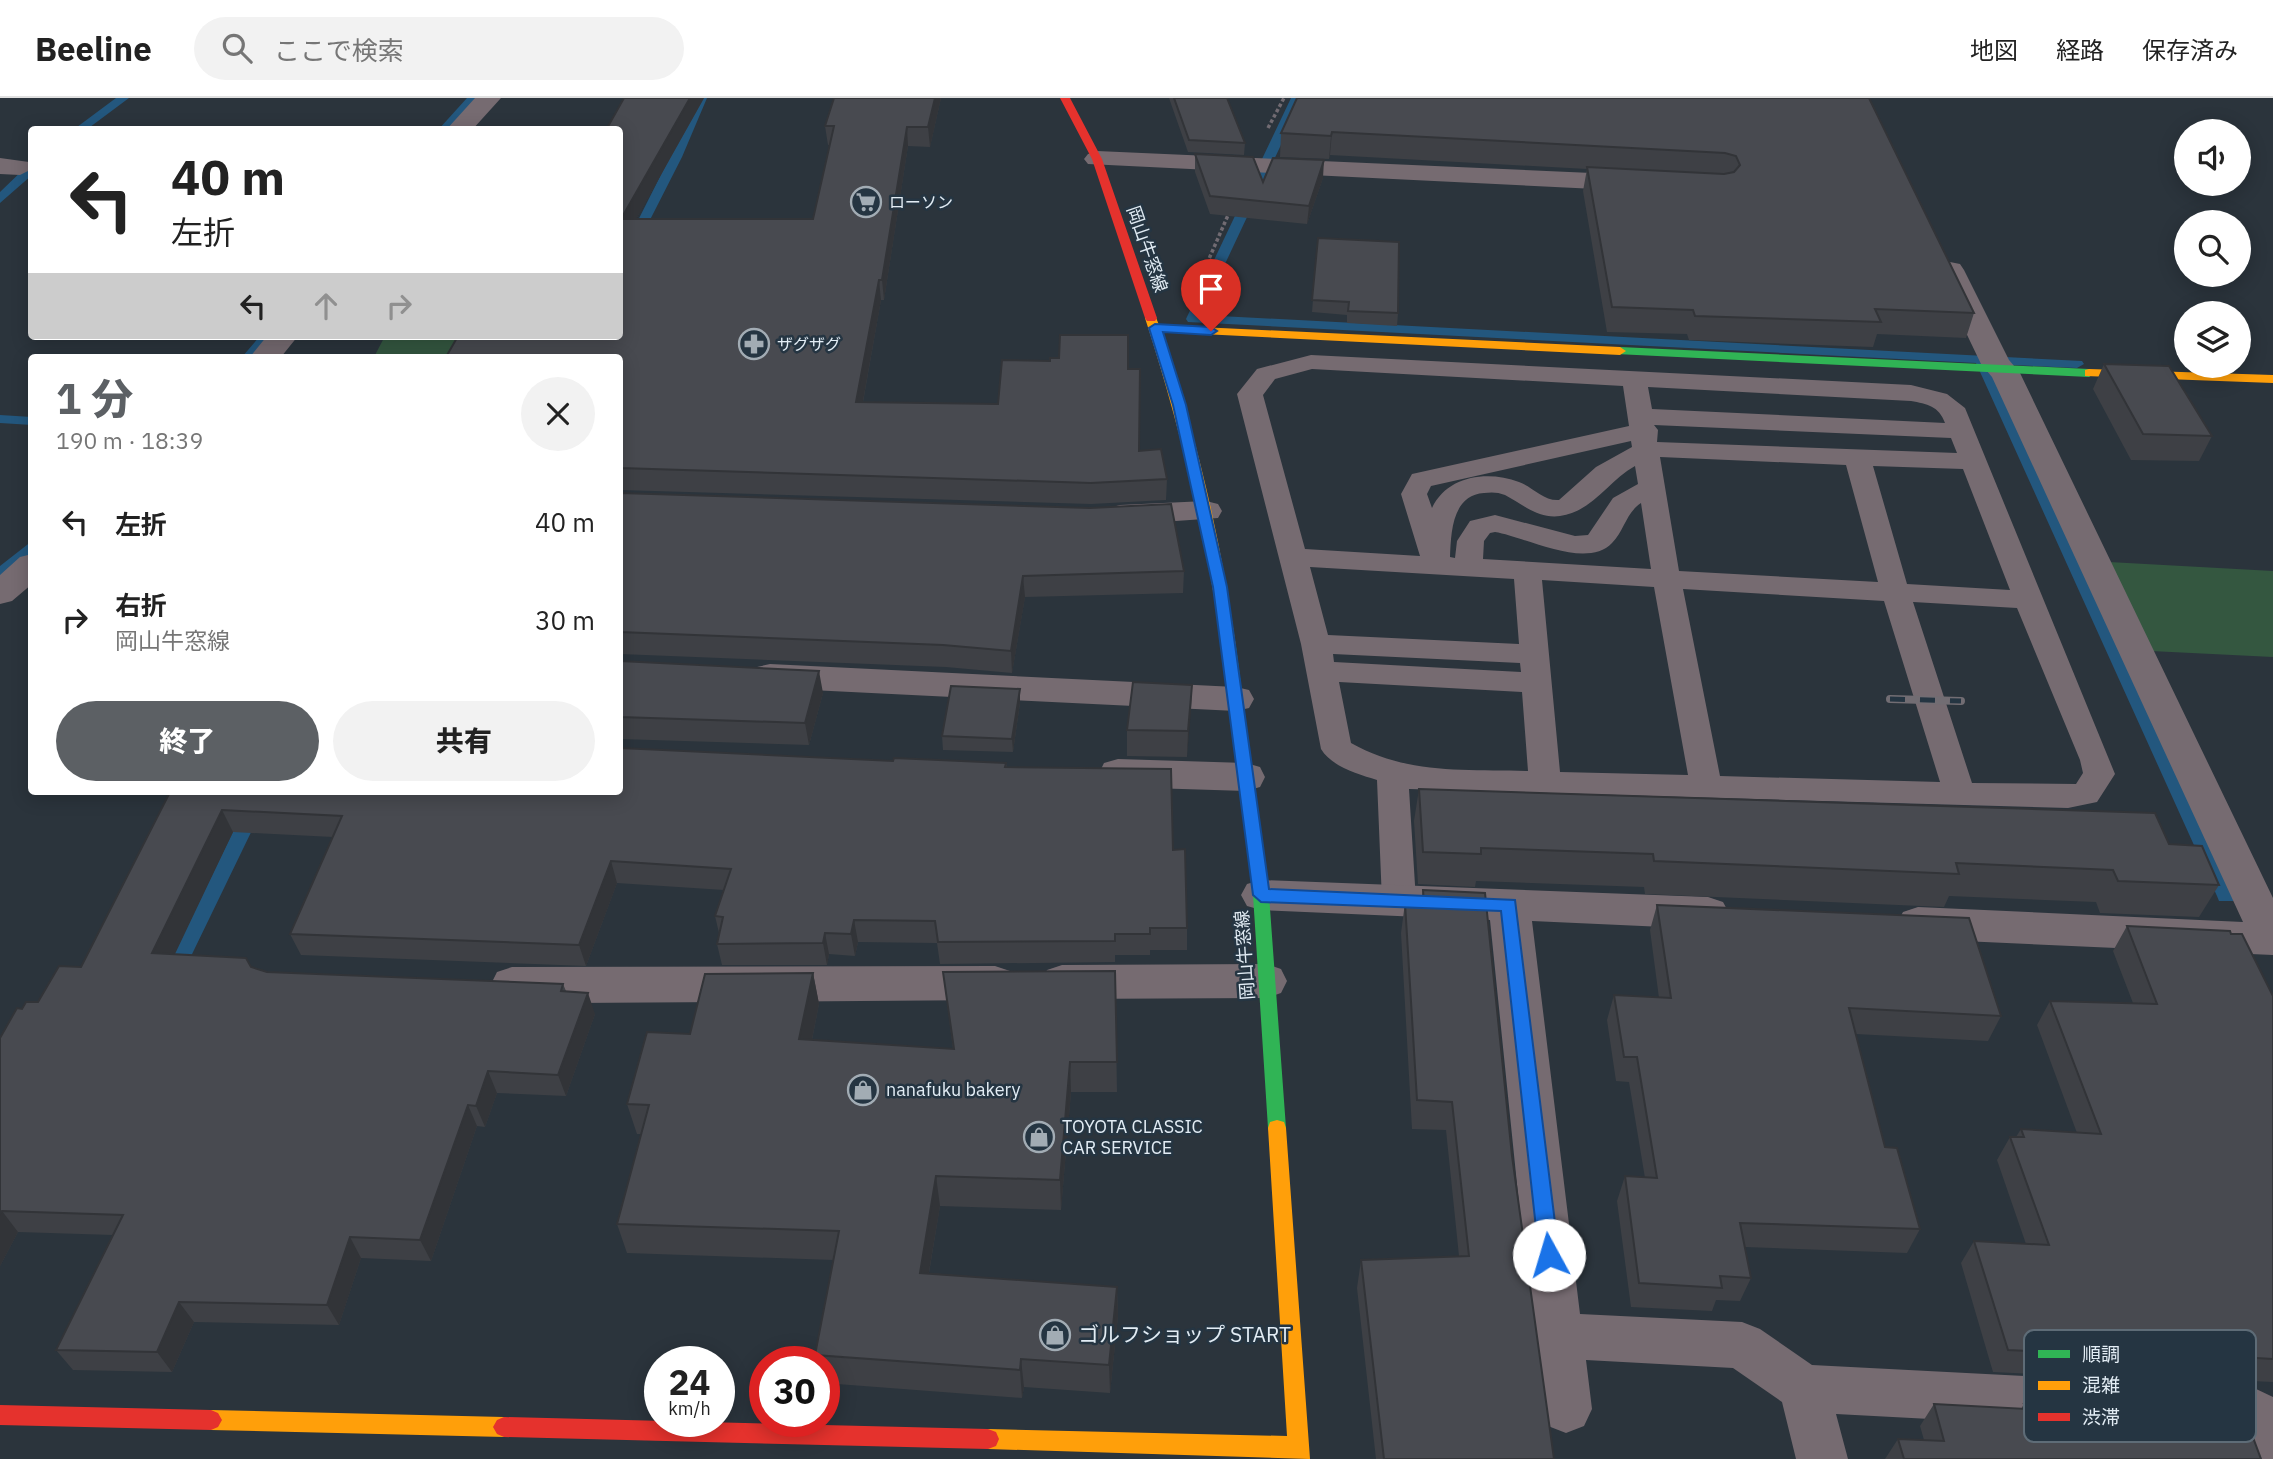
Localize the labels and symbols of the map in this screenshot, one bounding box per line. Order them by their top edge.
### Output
supermarket icon: ローソン [849,185,883,219]
place label: ローソン [889,192,953,212]
street label: 岡山牛窓線 [1122,203,1173,295]
pin [1181,259,1241,331]
pharmacy icon: ザグザグ [737,327,771,361]
place label: ザグザグ [777,334,841,354]
street label: 岡山牛窓線 [1230,909,1259,1001]
shop icon: nanafuku bakery [846,1073,880,1107]
place label: nanafuku bakery [886,1078,1020,1101]
place label: TOYOTA CLASSIC CAR SERVICE [1062,1115,1203,1159]
shop icon: TOYOTA CLASSIC CAR SERVICE [1022,1120,1056,1154]
position arrow [1512,1218,1586,1292]
shop icon: ゴルフショップ START [1038,1318,1072,1352]
place label: ゴルフショップ START [1078,1320,1291,1348]
legend [2024,1330,2256,1442]
text: 順調 [2082,1342,2120,1366]
speed limit sign: 30 [749,1346,840,1437]
text: 混雑 [2082,1373,2120,1397]
text: 渋滞 [2082,1405,2120,1429]

